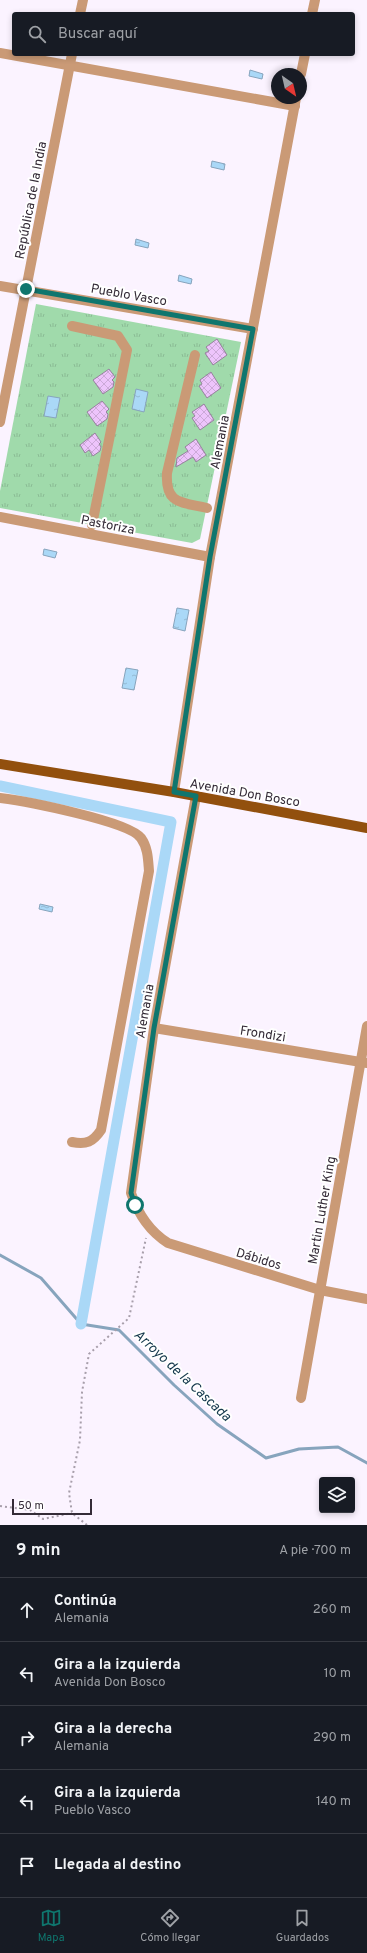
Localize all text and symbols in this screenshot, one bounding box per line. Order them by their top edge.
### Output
search box [12,12,355,56]
icon: search [26,23,48,45]
text: Buscar aquí [58,25,137,44]
north arrow [271,68,307,104]
street label: República de la India [13,140,51,261]
route end [17,280,35,298]
street label: Pueblo Vasco [89,281,168,311]
street label: Alemania [208,414,234,471]
street label: Pastoriza [79,513,136,539]
street label: Avenida Don Bosco [188,776,301,812]
street label: Alemania [133,983,159,1040]
street label: Frondizi [239,1023,287,1046]
street label: Martin Luther King [306,1155,340,1266]
route start [126,1196,144,1214]
street label: Dábidos [234,1245,283,1274]
water label: Arroyo de la Cascada [130,1327,235,1426]
map controls [319,1477,355,1513]
button: layers [319,1477,355,1513]
scale bar [12,1497,92,1516]
text: 50 m [18,1499,44,1513]
text: 9 min [16,1540,60,1562]
text: A pie · 700 m [279,1543,351,1559]
text: Continúa [54,1592,116,1611]
icon: ahead [16,1599,38,1621]
text: 260 m [313,1602,351,1618]
text: Alemania [54,1611,109,1627]
text: Gira a la izquierda [54,1656,181,1675]
icon: left [16,1663,38,1685]
text: 10 m [324,1666,351,1682]
text: Avenida Don Bosco [54,1675,166,1691]
text: Gira a la derecha [54,1720,172,1739]
icon: right [16,1727,38,1749]
text: 290 m [313,1730,351,1746]
text: Alemania [54,1739,109,1755]
text: Gira a la izquierda [54,1784,181,1803]
icon: left [16,1791,38,1813]
text: 140 m [316,1794,351,1810]
text: Pueblo Vasco [54,1803,131,1819]
icon: arrive [16,1855,38,1877]
text: Llegada al destino [54,1856,181,1875]
tab: Mapa [38,1907,64,1945]
tab: Cómo llegar [140,1907,200,1945]
tab: Guardados [276,1907,329,1945]

